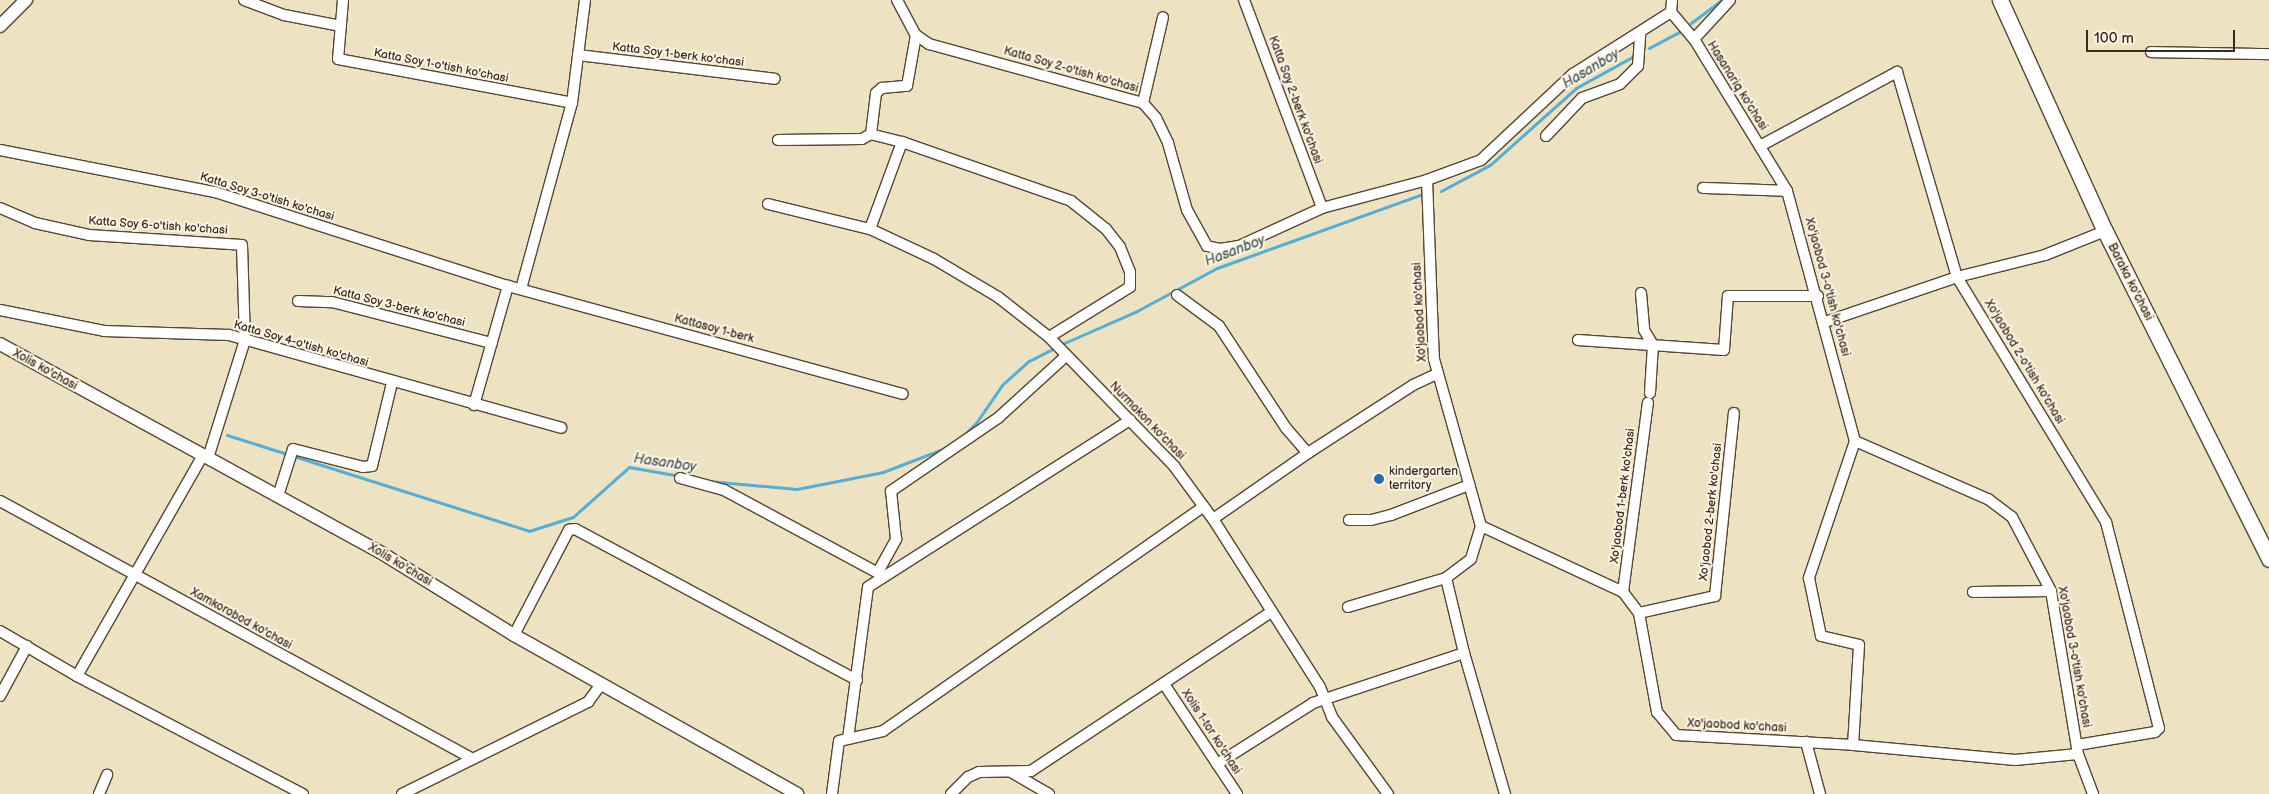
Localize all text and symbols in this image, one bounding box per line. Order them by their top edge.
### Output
scale bar [2089,20,2238,52]
text: 100 m [2094,29,2134,48]
street label: Katta Soy 2-berk ko'chasi [1265,34,1325,166]
street label: Hasanariq ko'chasi [1704,39,1770,133]
street label: Katta Soy 1-berk ko'chasi [611,40,745,70]
street label: Katta Soy 2-o'tish ko'chasi [1001,44,1141,96]
street label: Katta Soy 1-o'tish ko'chasi [372,46,510,86]
water label: Hasanboy [1560,46,1622,92]
street label: Katta Soy 3-o'tish ko'chasi [198,170,336,224]
street label: Katta Soy 6-o'tish ko'chasi [87,214,229,238]
street label: Xo'jaobod 3-o'tish ko'chasi [1802,216,1852,358]
water label: Hasanboy [1203,232,1267,270]
street label: Baraka ko'chasi [2104,241,2156,323]
street label: Xo'jaobod ko'chasi [1410,262,1430,362]
street label: Katta Soy 3-berk ko'chasi [331,284,467,330]
street label: Xo'jaobod 2-o'tish ko'chasi [1981,297,2067,427]
street label: Kattasoy 1-berk [672,311,756,347]
street label: Katta Soy 4-o'tish ko'chasi [231,318,371,370]
street label: Xolis ko'chasi [10,346,80,394]
street label: Nurmakon ko'chasi [1106,379,1188,463]
street label: Xo'jaobod 1-berk ko'chasi [1608,428,1638,564]
street label: Xo'jaobod 2-berk ko'chasi [1697,442,1725,582]
water label: Hasanboy [633,450,697,476]
place label: kindergarten territory [1389,465,1458,493]
marker: kindergarten territory [1373,473,1385,485]
street label: Xolis ko'chasi [366,540,434,590]
street label: Xamkorobod ko'chasi [188,585,294,653]
street label: Xo'jaobod 3-o'tish ko'chasi [2054,585,2094,729]
street label: Xolis 1-tor ko'chasi [1178,687,1244,777]
street label: Xo'jaobod ko'chasi [1687,716,1787,736]

